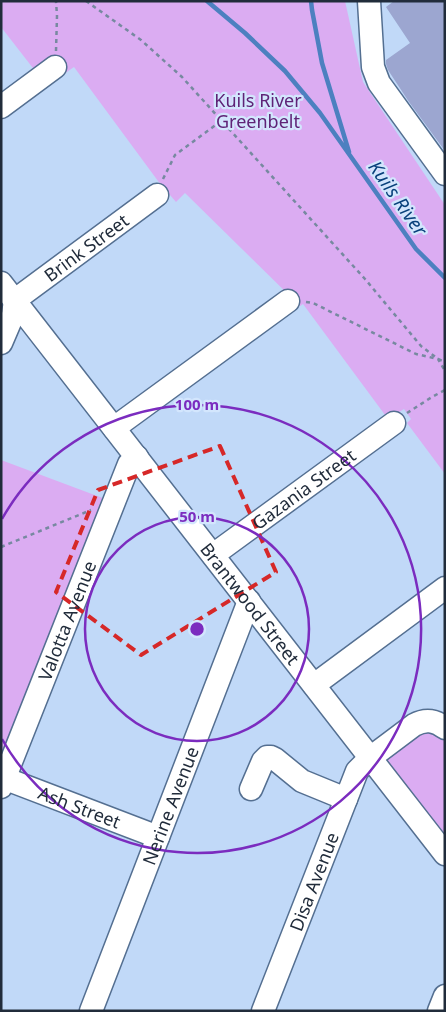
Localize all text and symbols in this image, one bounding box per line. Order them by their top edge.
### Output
park label: Kuils River Greenbelt [214,88,302,133]
water label: Kuils River [363,155,434,242]
street label: Brink Street [39,208,134,287]
text: 100 m [175,394,219,414]
street label: Gazania Street [247,443,361,535]
text: 50 m [179,506,215,526]
street label: Brantwood Street [195,538,306,670]
street label: Valotta Avenue [32,557,102,684]
centre of rings [188,620,206,638]
street label: Nerine Avenue [136,743,204,868]
street label: Ash Street [35,780,124,834]
street label: Disa Avenue [283,829,344,935]

